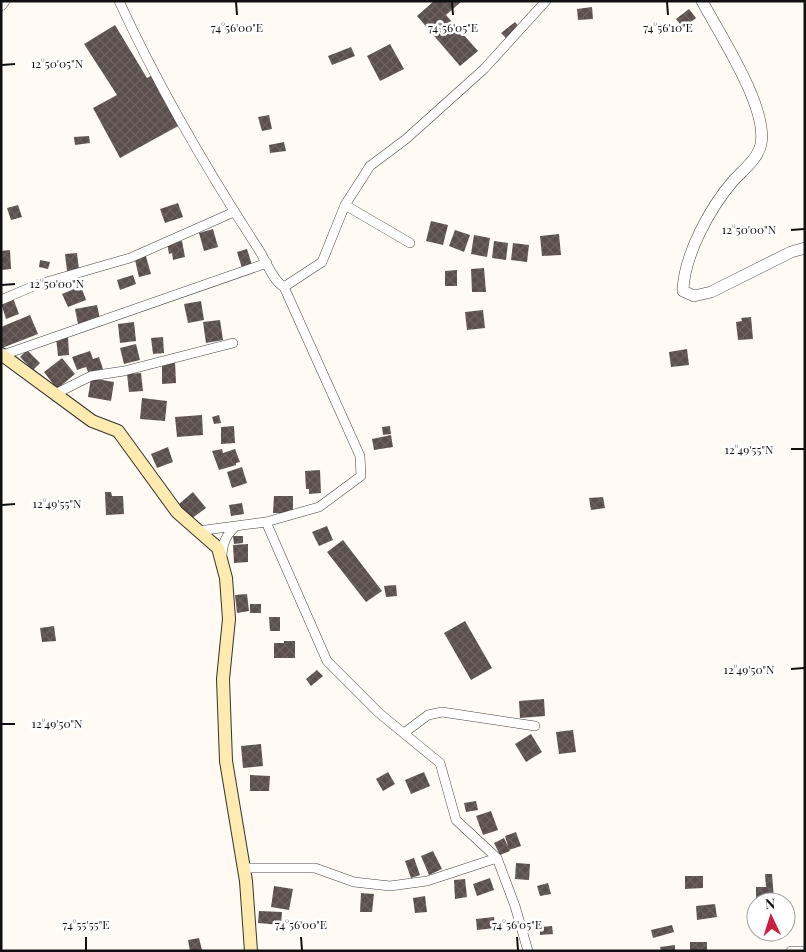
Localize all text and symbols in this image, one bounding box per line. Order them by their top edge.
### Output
text: 74°56'00"E [211,19,263,35]
text: 74°56'05"E [428,19,478,35]
text: 74°56'10"E [643,19,693,35]
text: 12°50'05"N [31,55,84,71]
text: 12°50'00"N [722,221,777,237]
text: 12°50'00"N [30,275,85,291]
text: 12°49'55"N [725,441,774,457]
text: 12°49'55"N [33,495,82,511]
text: 12°49'50"N [723,661,775,677]
text: 12°49'50"N [31,715,83,731]
north arrow [746,892,796,942]
text: N [764,894,776,913]
text: 74°55'55"E [62,916,110,932]
text: 74°56'00"E [275,916,327,932]
text: 74°56'05"E [492,916,542,932]

